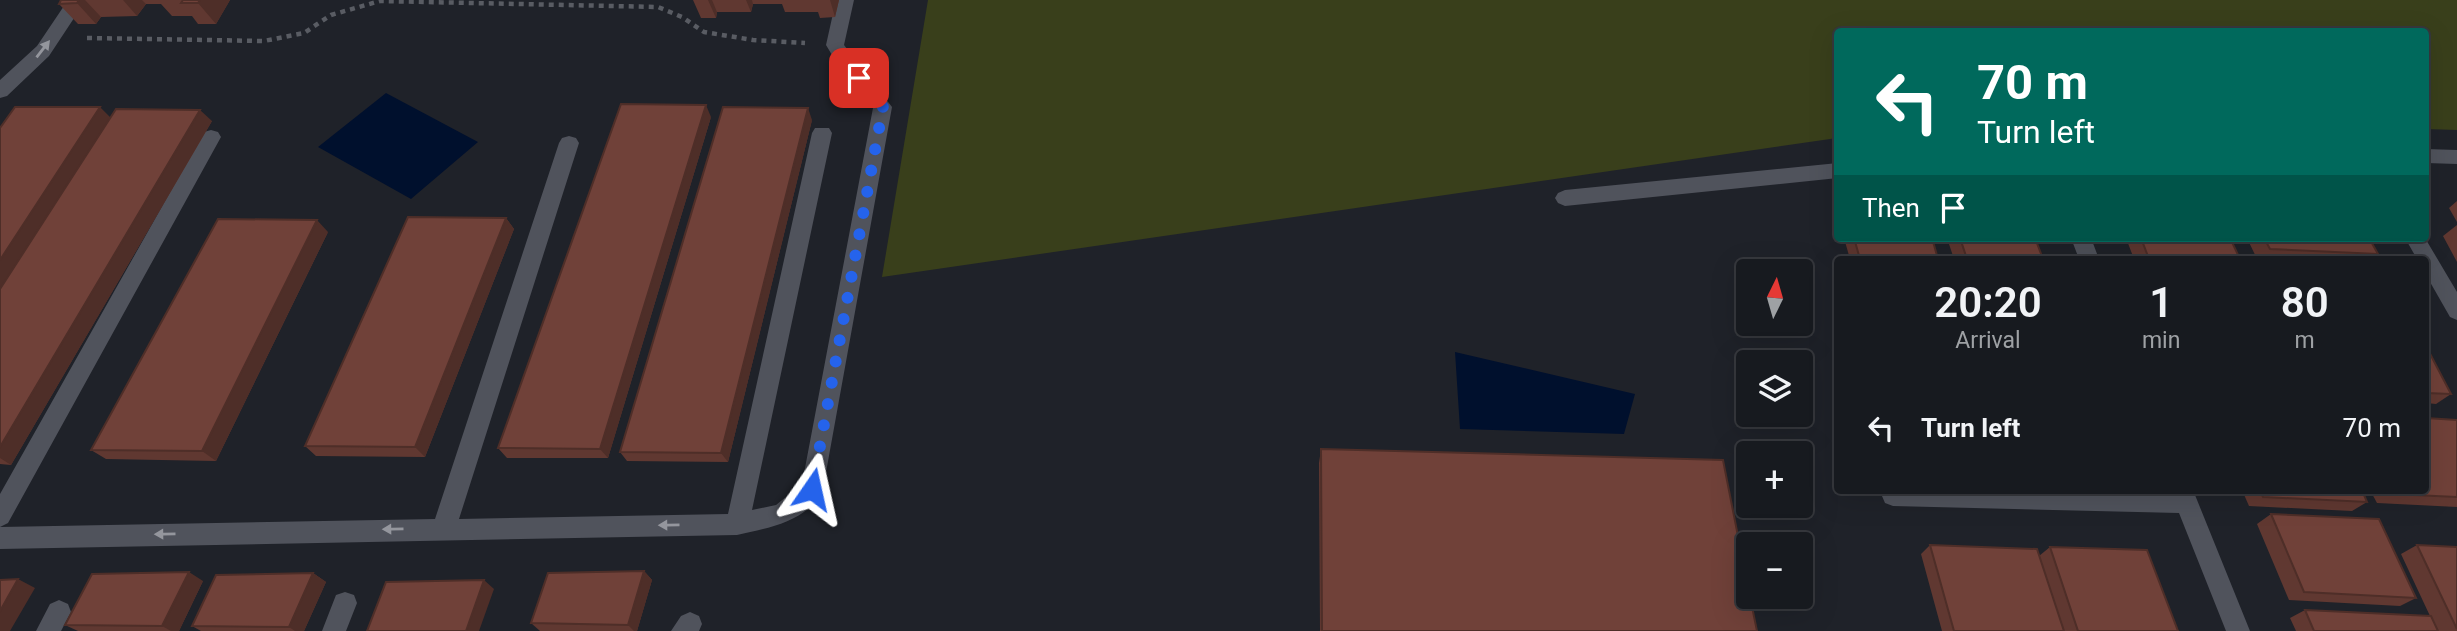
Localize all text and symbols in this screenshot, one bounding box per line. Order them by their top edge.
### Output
one-way arrow [35,41,50,59]
pin [829,48,889,108]
text: 70 m [1977,54,2088,111]
icon: left [1862,56,1953,147]
icon: arrive [840,59,878,97]
text: Turn left [1977,113,2095,151]
icon: arrive [1934,189,1972,227]
text: Then [1862,193,1920,223]
north arrow [1736,259,1813,336]
map controls [1736,259,1813,609]
text: 20:20 [1934,278,2042,327]
text: 1 [2149,278,2173,327]
text: 80 [2281,278,2329,327]
text: Arrival [1955,327,2021,354]
text: min [2142,327,2180,354]
text: m [2295,327,2315,354]
button: layers [1736,350,1813,427]
icon: left [1862,409,1900,447]
text: Turn left [1921,413,2020,443]
text: 70 m [2343,413,2401,443]
button: + [1736,441,1813,518]
position arrow [775,452,849,526]
one-way arrow [658,519,680,531]
one-way arrow [381,523,403,535]
one-way arrow [154,529,176,540]
button: − [1736,532,1813,609]

